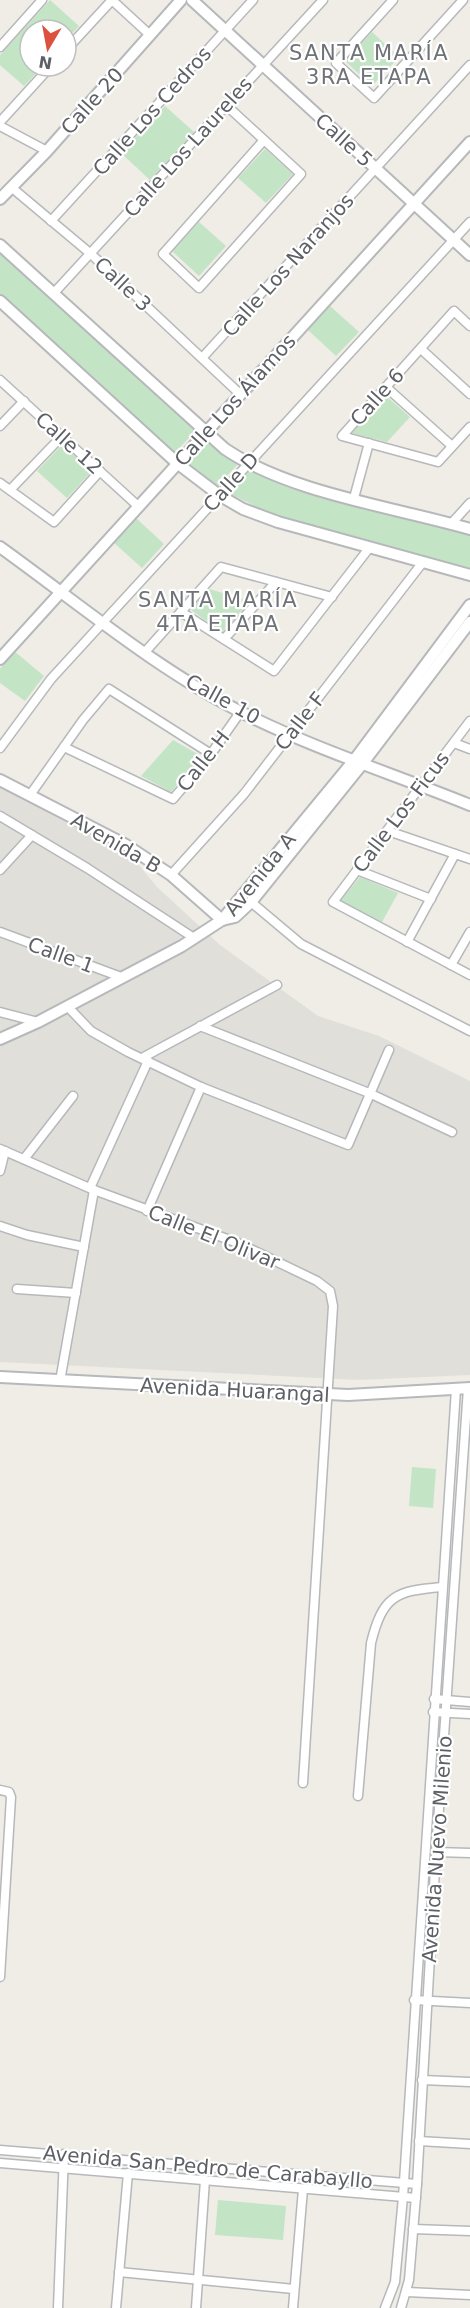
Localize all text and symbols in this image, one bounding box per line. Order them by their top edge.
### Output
north arrow [18,18,78,78]
district label: SANTA MARÍA 3RA ETAPA [289,40,449,89]
street label: Calle Los Cedros [88,42,216,180]
text: N [37,52,54,73]
street label: Calle 20 [56,63,128,139]
street label: Calle Los Laureles [119,72,257,222]
street label: Calle 5 [310,108,378,172]
street label: Calle Los Naranjos [217,188,359,342]
street label: Calle 3 [90,252,156,316]
street label: Calle Los Álamos [169,329,301,471]
street label: Calle 6 [345,363,409,431]
street label: Calle 12 [31,407,107,479]
street label: Calle D [198,447,264,517]
district label: SANTA MARÍA 4TA ETAPA [138,587,298,636]
street label: Calle 10 [182,669,264,729]
street label: Calle F [270,687,330,755]
street label: Calle H [172,726,234,796]
street label: Calle Los Ficus [348,747,454,877]
street label: Avenida B [67,808,165,878]
street label: Avenida A [219,827,301,920]
street label: Calle 1 [25,932,97,978]
street label: Calle El Olivar [145,1200,284,1275]
street label: Avenida Huarangal [140,1373,330,1407]
street label: Avenida Nuevo Milenio [417,1735,457,1963]
street label: Avenida San Pedro de Carabayllo [42,2141,374,2193]

